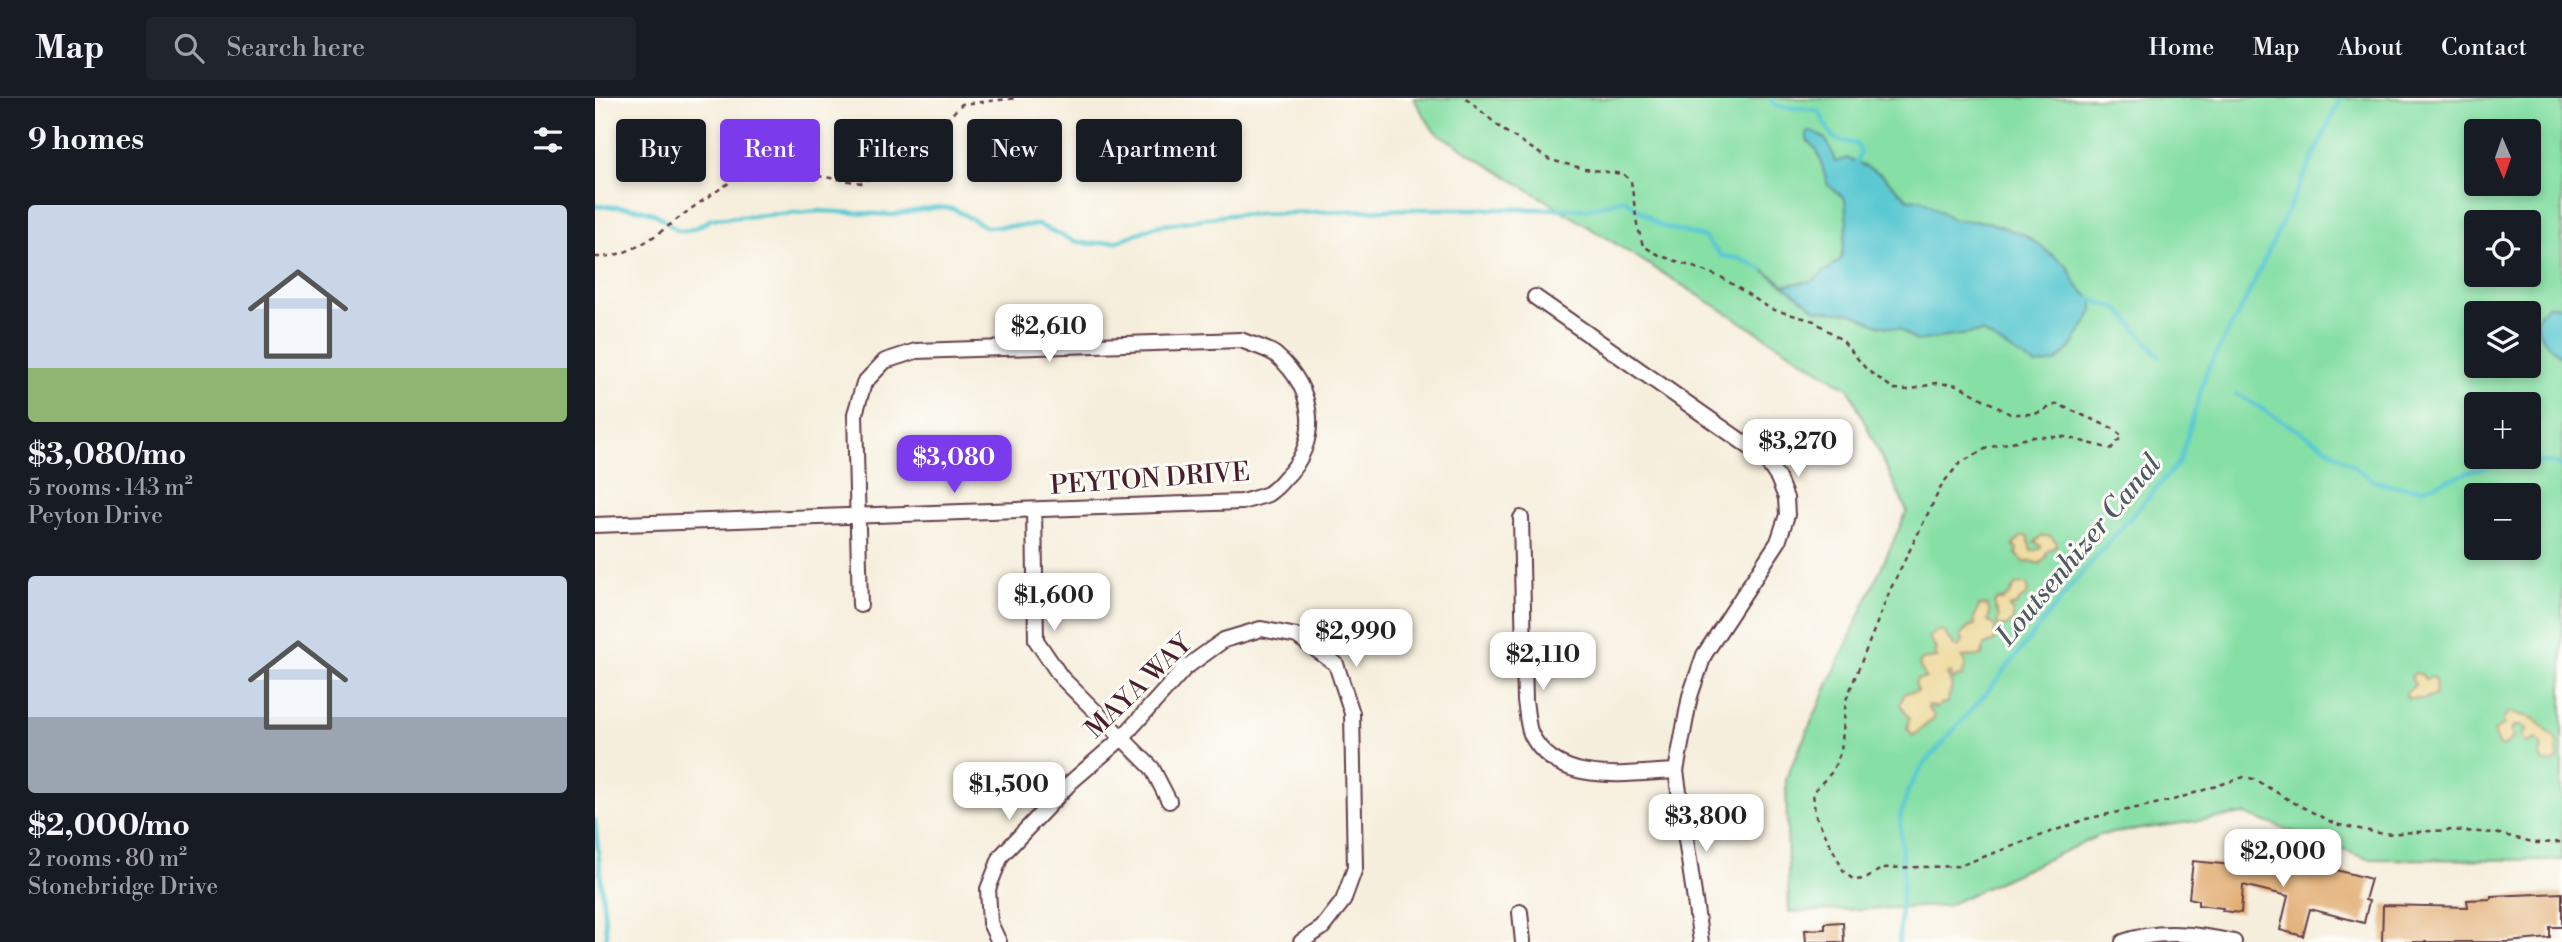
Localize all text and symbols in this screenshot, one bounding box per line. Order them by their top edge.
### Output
search box [146,17,636,80]
text: Map [35,28,104,69]
icon: search [170,29,208,67]
text: Search here [226,32,365,64]
text: Home [2149,33,2214,63]
text: Map [2252,33,2300,63]
text: About [2338,33,2403,63]
text: Contact [2441,33,2527,63]
chip: Buy [616,119,706,182]
chip: Rent [720,119,820,182]
chip: Filters [834,119,953,182]
chip: New [967,119,1062,182]
chip: Apartment [1076,119,1242,182]
north arrow [2464,119,2541,196]
map controls [2464,119,2541,560]
text: 9 homes [28,121,144,159]
icon: filters [529,121,567,159]
button: locate [2464,210,2541,287]
icon: home [235,251,361,377]
button: layers [2464,301,2541,378]
pin: $2,610 [992,304,1106,364]
text: $2,610 [1011,313,1087,341]
button: + [2464,392,2541,469]
pin: $3,270 [1741,420,1855,479]
text: $3,270 [1759,428,1837,456]
text: $3,080/mo [28,436,187,474]
pin: $3,080 [897,436,1011,495]
text: $3,080 [913,444,995,472]
water label: Loutsenhizer Canal [1988,447,2169,653]
street label: PEYTON DRIVE [1049,456,1251,502]
text: 5 rooms · 143 m² [28,474,193,502]
button: − [2464,483,2541,560]
text: Peyton Drive [28,502,163,530]
pin: $1,600 [997,574,1111,633]
text: $1,600 [1014,582,1094,610]
pin: $2,990 [1299,610,1413,669]
text: $2,990 [1316,618,1396,646]
icon: home [235,622,361,748]
street label: MAYA WAY [1079,627,1200,745]
pin: $2,110 [1486,632,1600,692]
text: $2,110 [1506,641,1580,669]
pin: $1,500 [952,762,1066,822]
text: $1,500 [969,771,1049,799]
pin: $3,800 [1649,794,1763,854]
text: $3,800 [1665,803,1747,831]
text: $2,000/mo [28,807,190,845]
pin: $2,000 [2226,830,2340,889]
text: $2,000 [2240,838,2326,866]
text: 2 rooms · 80 m² [28,845,187,873]
text: Stonebridge Drive [28,873,218,901]

